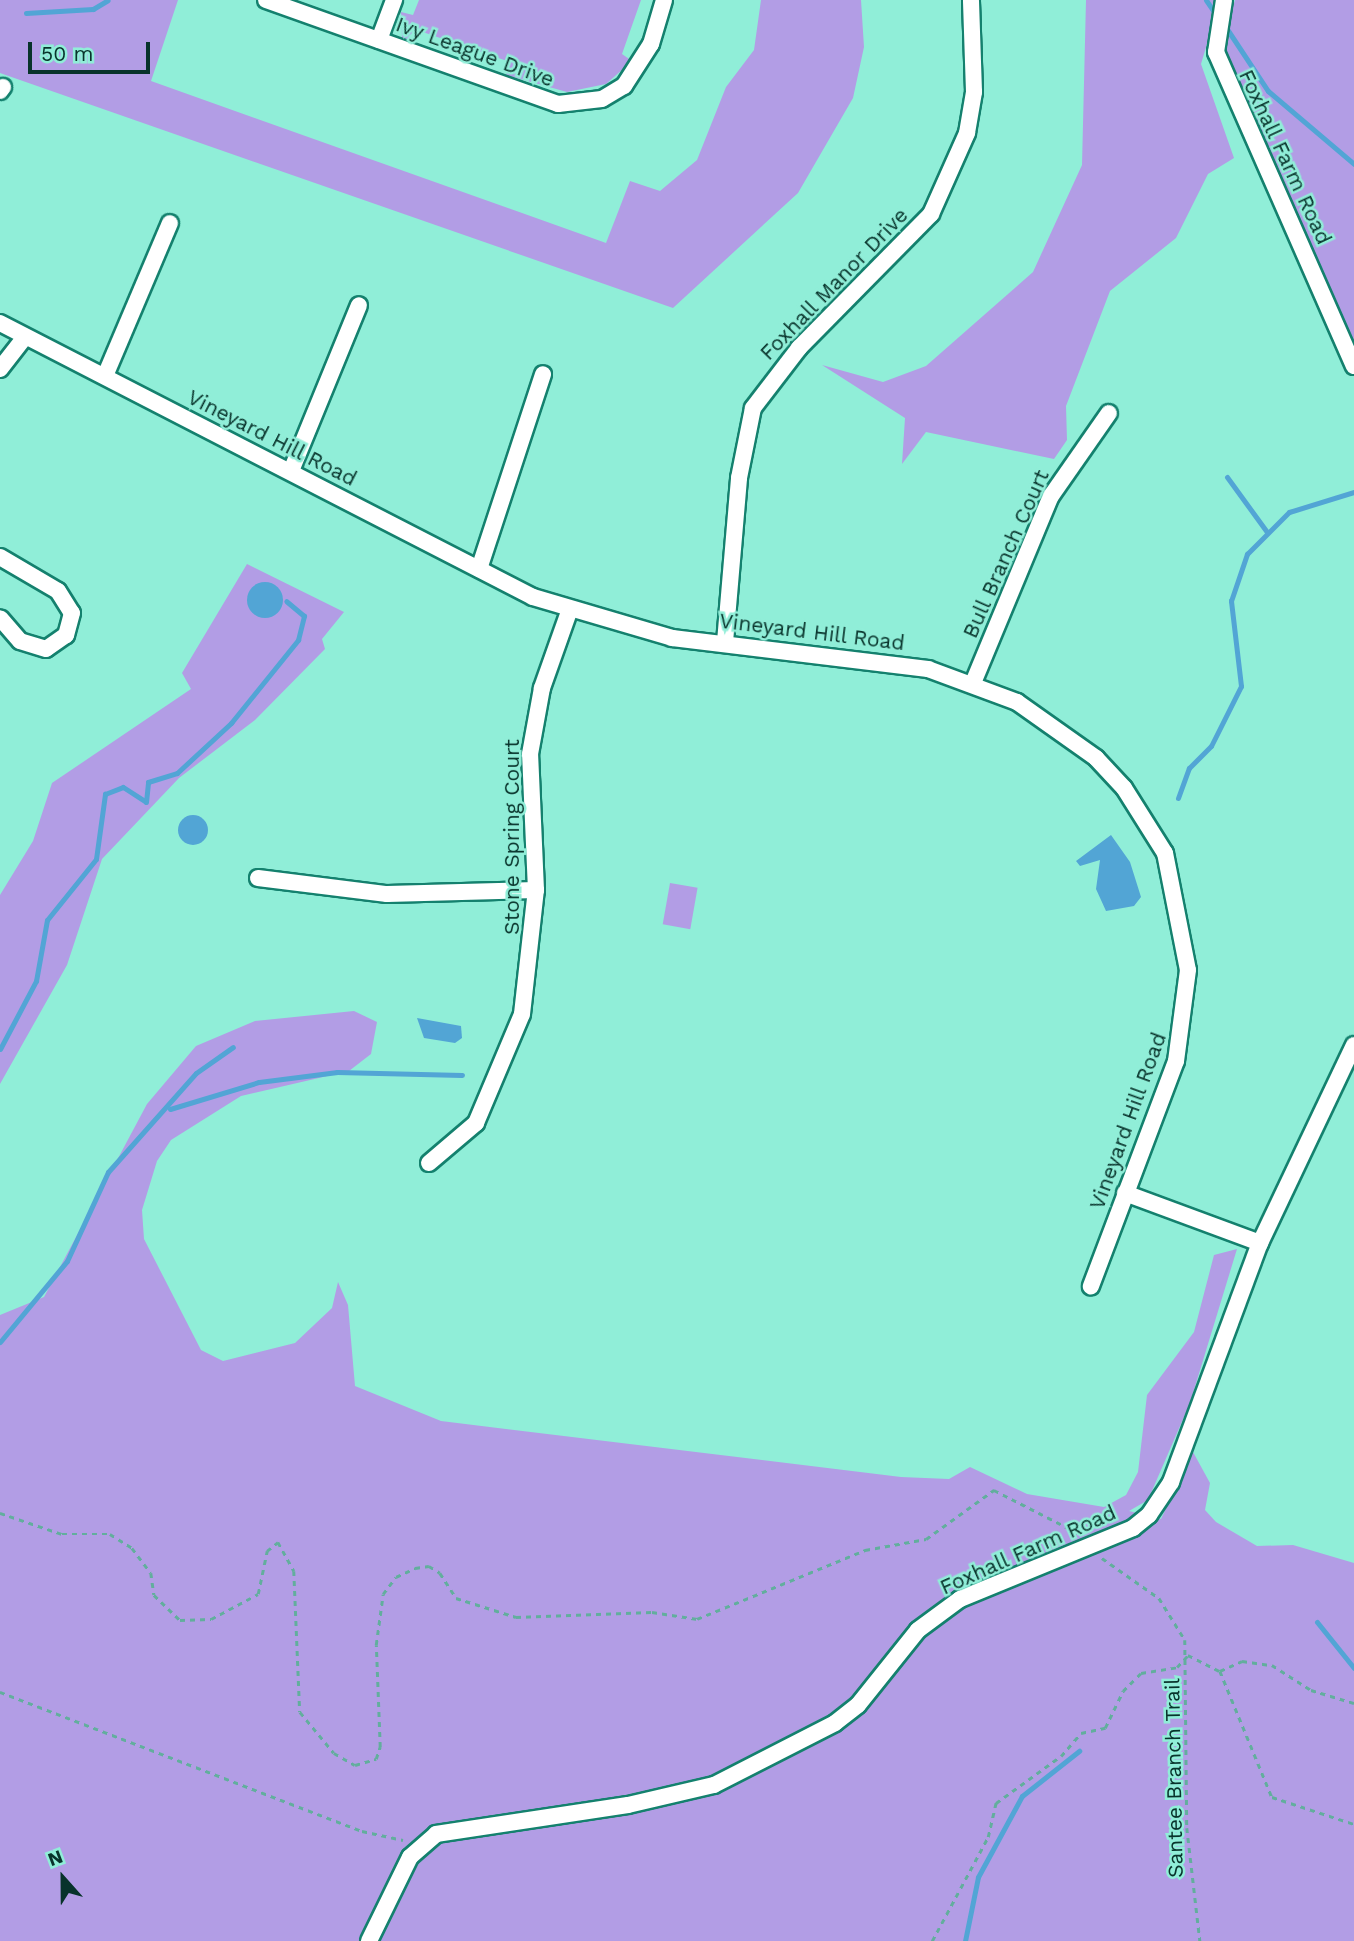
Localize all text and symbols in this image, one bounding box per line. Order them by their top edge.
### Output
street label: Ivy League Drive [392,12,558,92]
scale bar [32,28,154,72]
text: 50 m [41,41,93,66]
street label: Foxhall Farm Road [1233,65,1337,249]
street label: Foxhall Manor Drive [754,202,914,366]
street label: Vineyard Hill Road [183,384,361,492]
street label: Bull Branch Court [957,466,1055,642]
street label: Vineyard Hill Road [718,608,906,656]
street label: Stone Spring Court [499,739,525,935]
street label: Vineyard Hill Road [1084,1029,1172,1213]
street label: Foxhall Farm Road [936,1500,1120,1600]
street label: Santee Branch Trail [1160,1678,1188,1878]
north arrow [28,1843,98,1913]
text: N [45,1845,66,1871]

